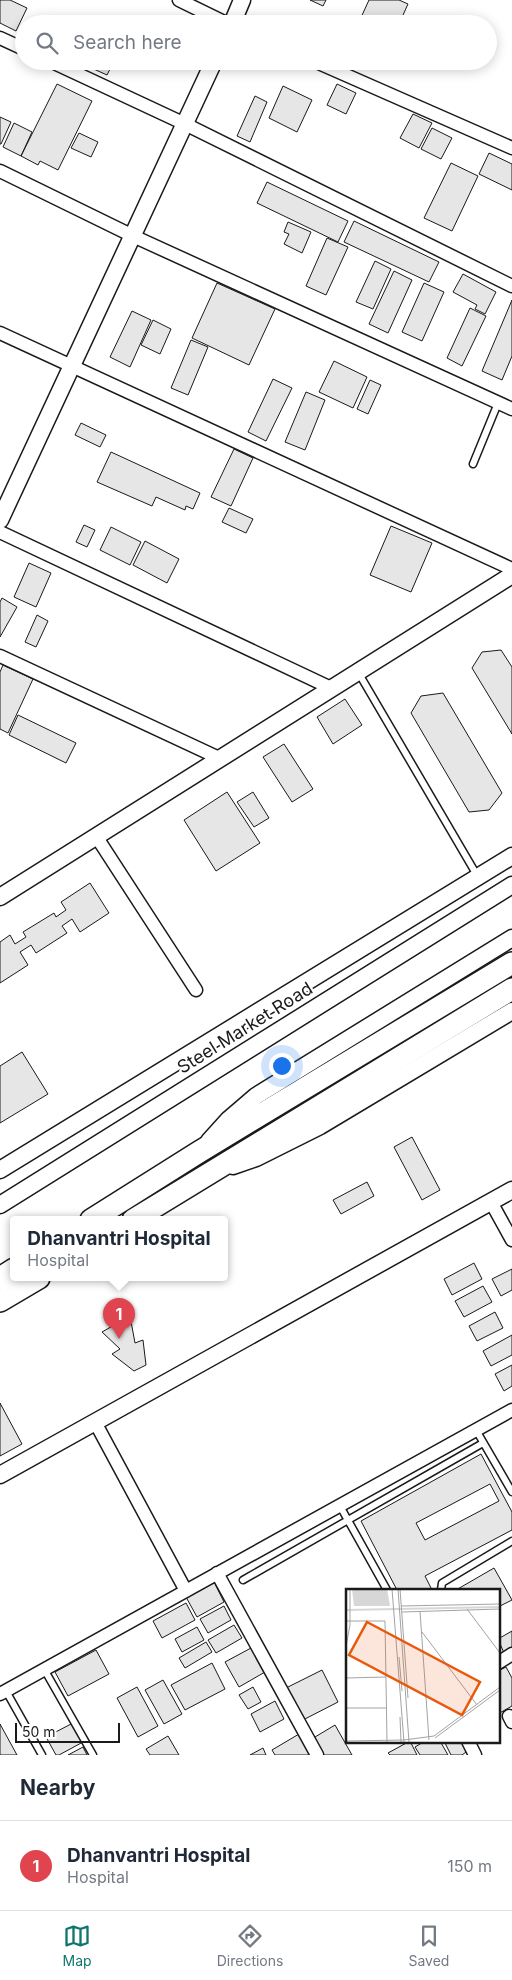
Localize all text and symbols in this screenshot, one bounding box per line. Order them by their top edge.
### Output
search box [15,15,497,70]
icon: search [33,29,61,57]
text: Search here [73,31,182,54]
street label: Steel Market Road [173,977,316,1078]
your location [269,1053,295,1079]
popup [10,1216,228,1281]
text: Dhanvantri Hospital [27,1227,211,1250]
text: Hospital [27,1250,89,1270]
pin: 1 [103,1298,135,1339]
inset map [346,1589,500,1742]
scale bar [15,1720,120,1743]
text: 50 m [22,1723,56,1740]
text: Nearby [20,1775,95,1800]
text: Dhanvantri Hospital [67,1844,250,1867]
text: 1 [33,1856,39,1876]
text: 150 m [447,1856,492,1876]
text: Hospital [67,1867,129,1887]
tab: Map [63,1922,92,1969]
tab: Directions [217,1922,283,1969]
tab: Saved [408,1922,449,1969]

